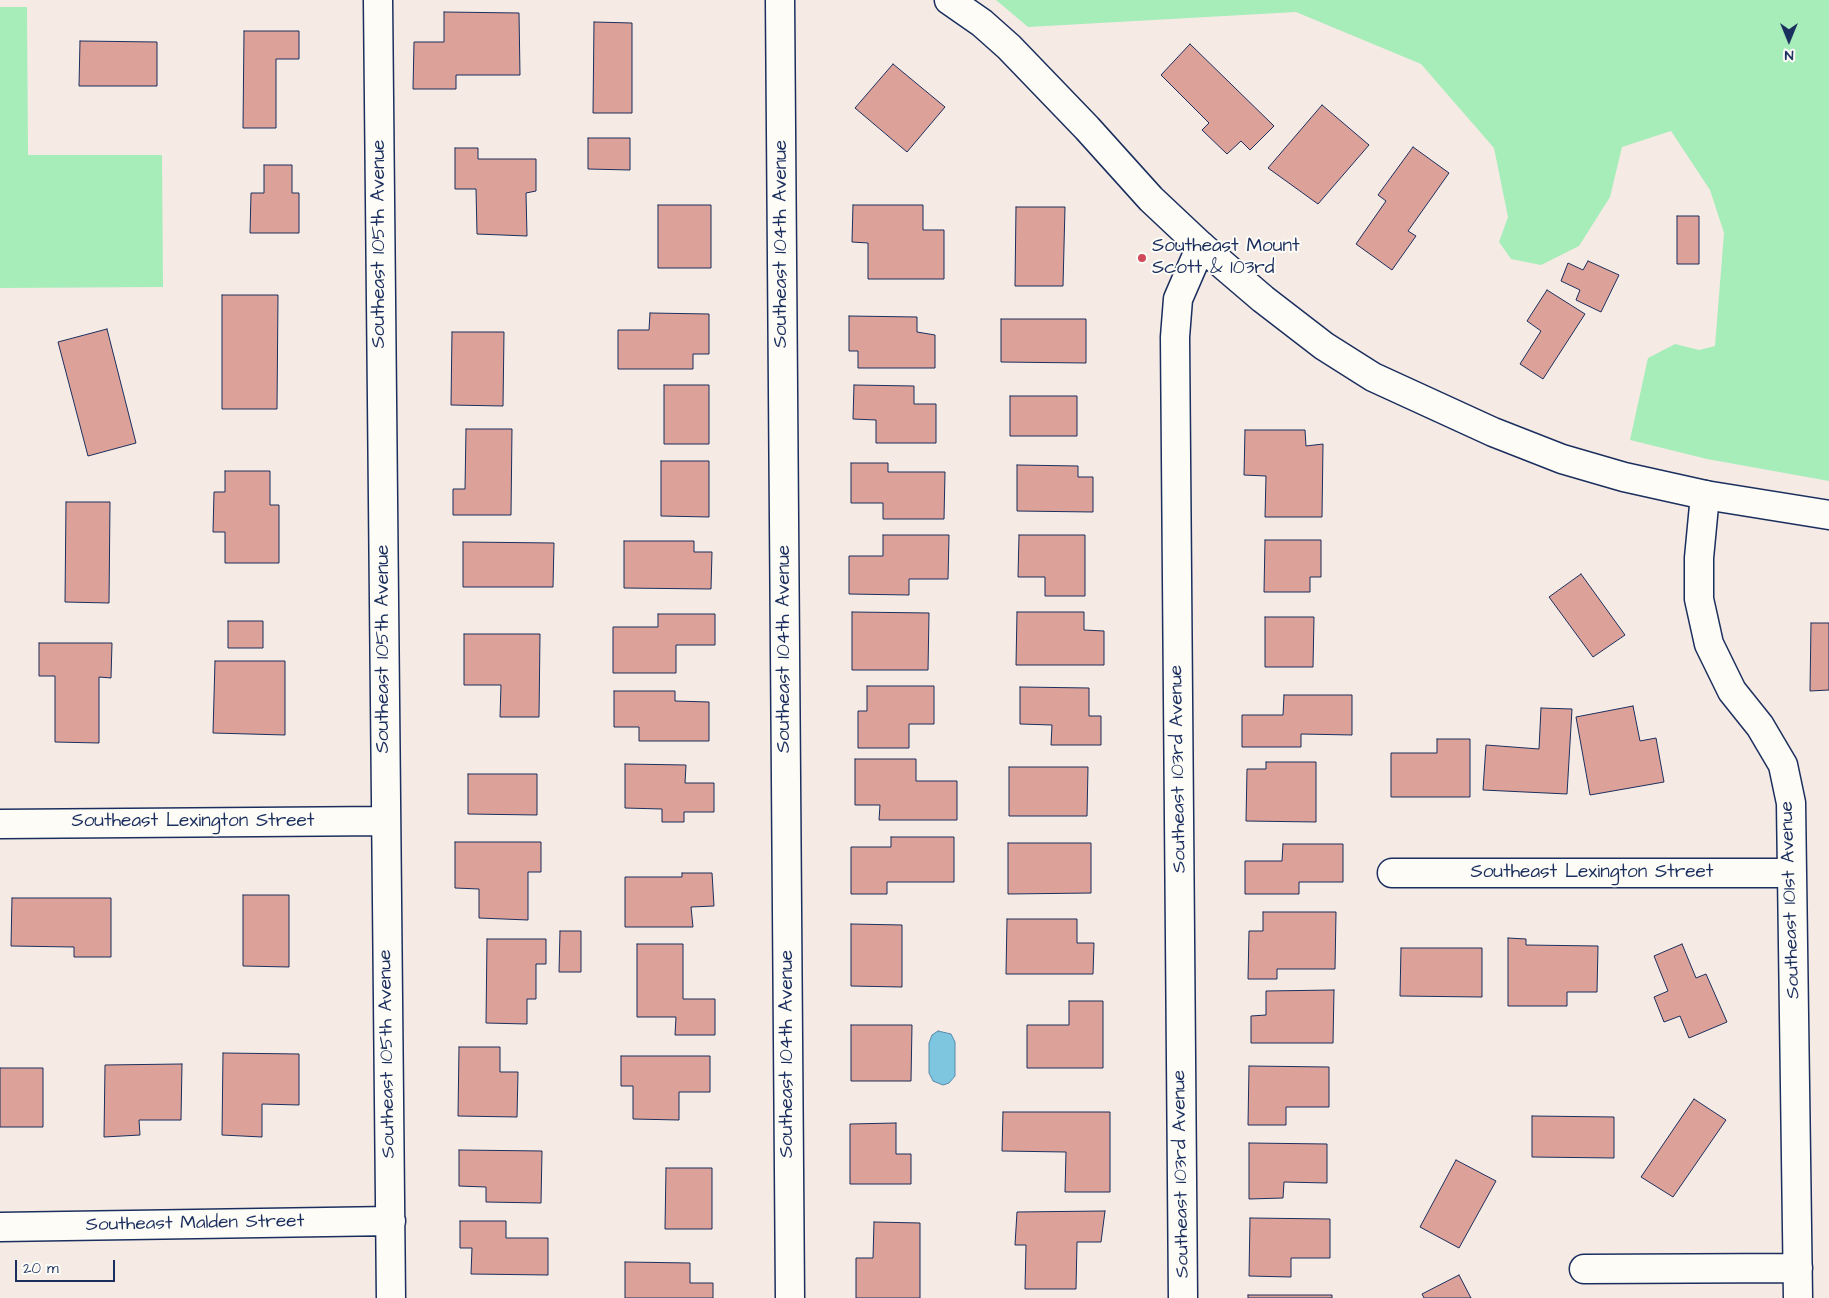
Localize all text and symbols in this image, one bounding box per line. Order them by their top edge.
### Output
north arrow [1764,15,1814,65]
text: N [1785,45,1793,65]
street label: Southeast 105th Avenue [369,140,391,348]
street label: Southeast 104th Avenue [771,140,793,348]
place label: Southeast Mount Scott & 103rd [1152,236,1300,280]
marker: Southeast Mount Scott & 103rd [1136,252,1148,264]
street label: Southeast 105th Avenue [373,545,395,753]
street label: Southeast 104th Avenue [774,545,796,753]
street label: Southeast 103rd Avenue [1166,665,1192,873]
street label: Southeast 101st Avenue [1776,801,1806,999]
street label: Southeast Lexington Street [71,811,315,833]
street label: Southeast Lexington Street [1470,862,1714,884]
street label: Southeast 105th Avenue [375,949,401,1159]
street label: Southeast 104th Avenue [777,950,799,1158]
street label: Southeast 103rd Avenue [1169,1070,1195,1278]
street label: Southeast Malden Street [86,1211,304,1237]
scale bar [18,1250,118,1282]
text: 20 m [23,1258,59,1279]

